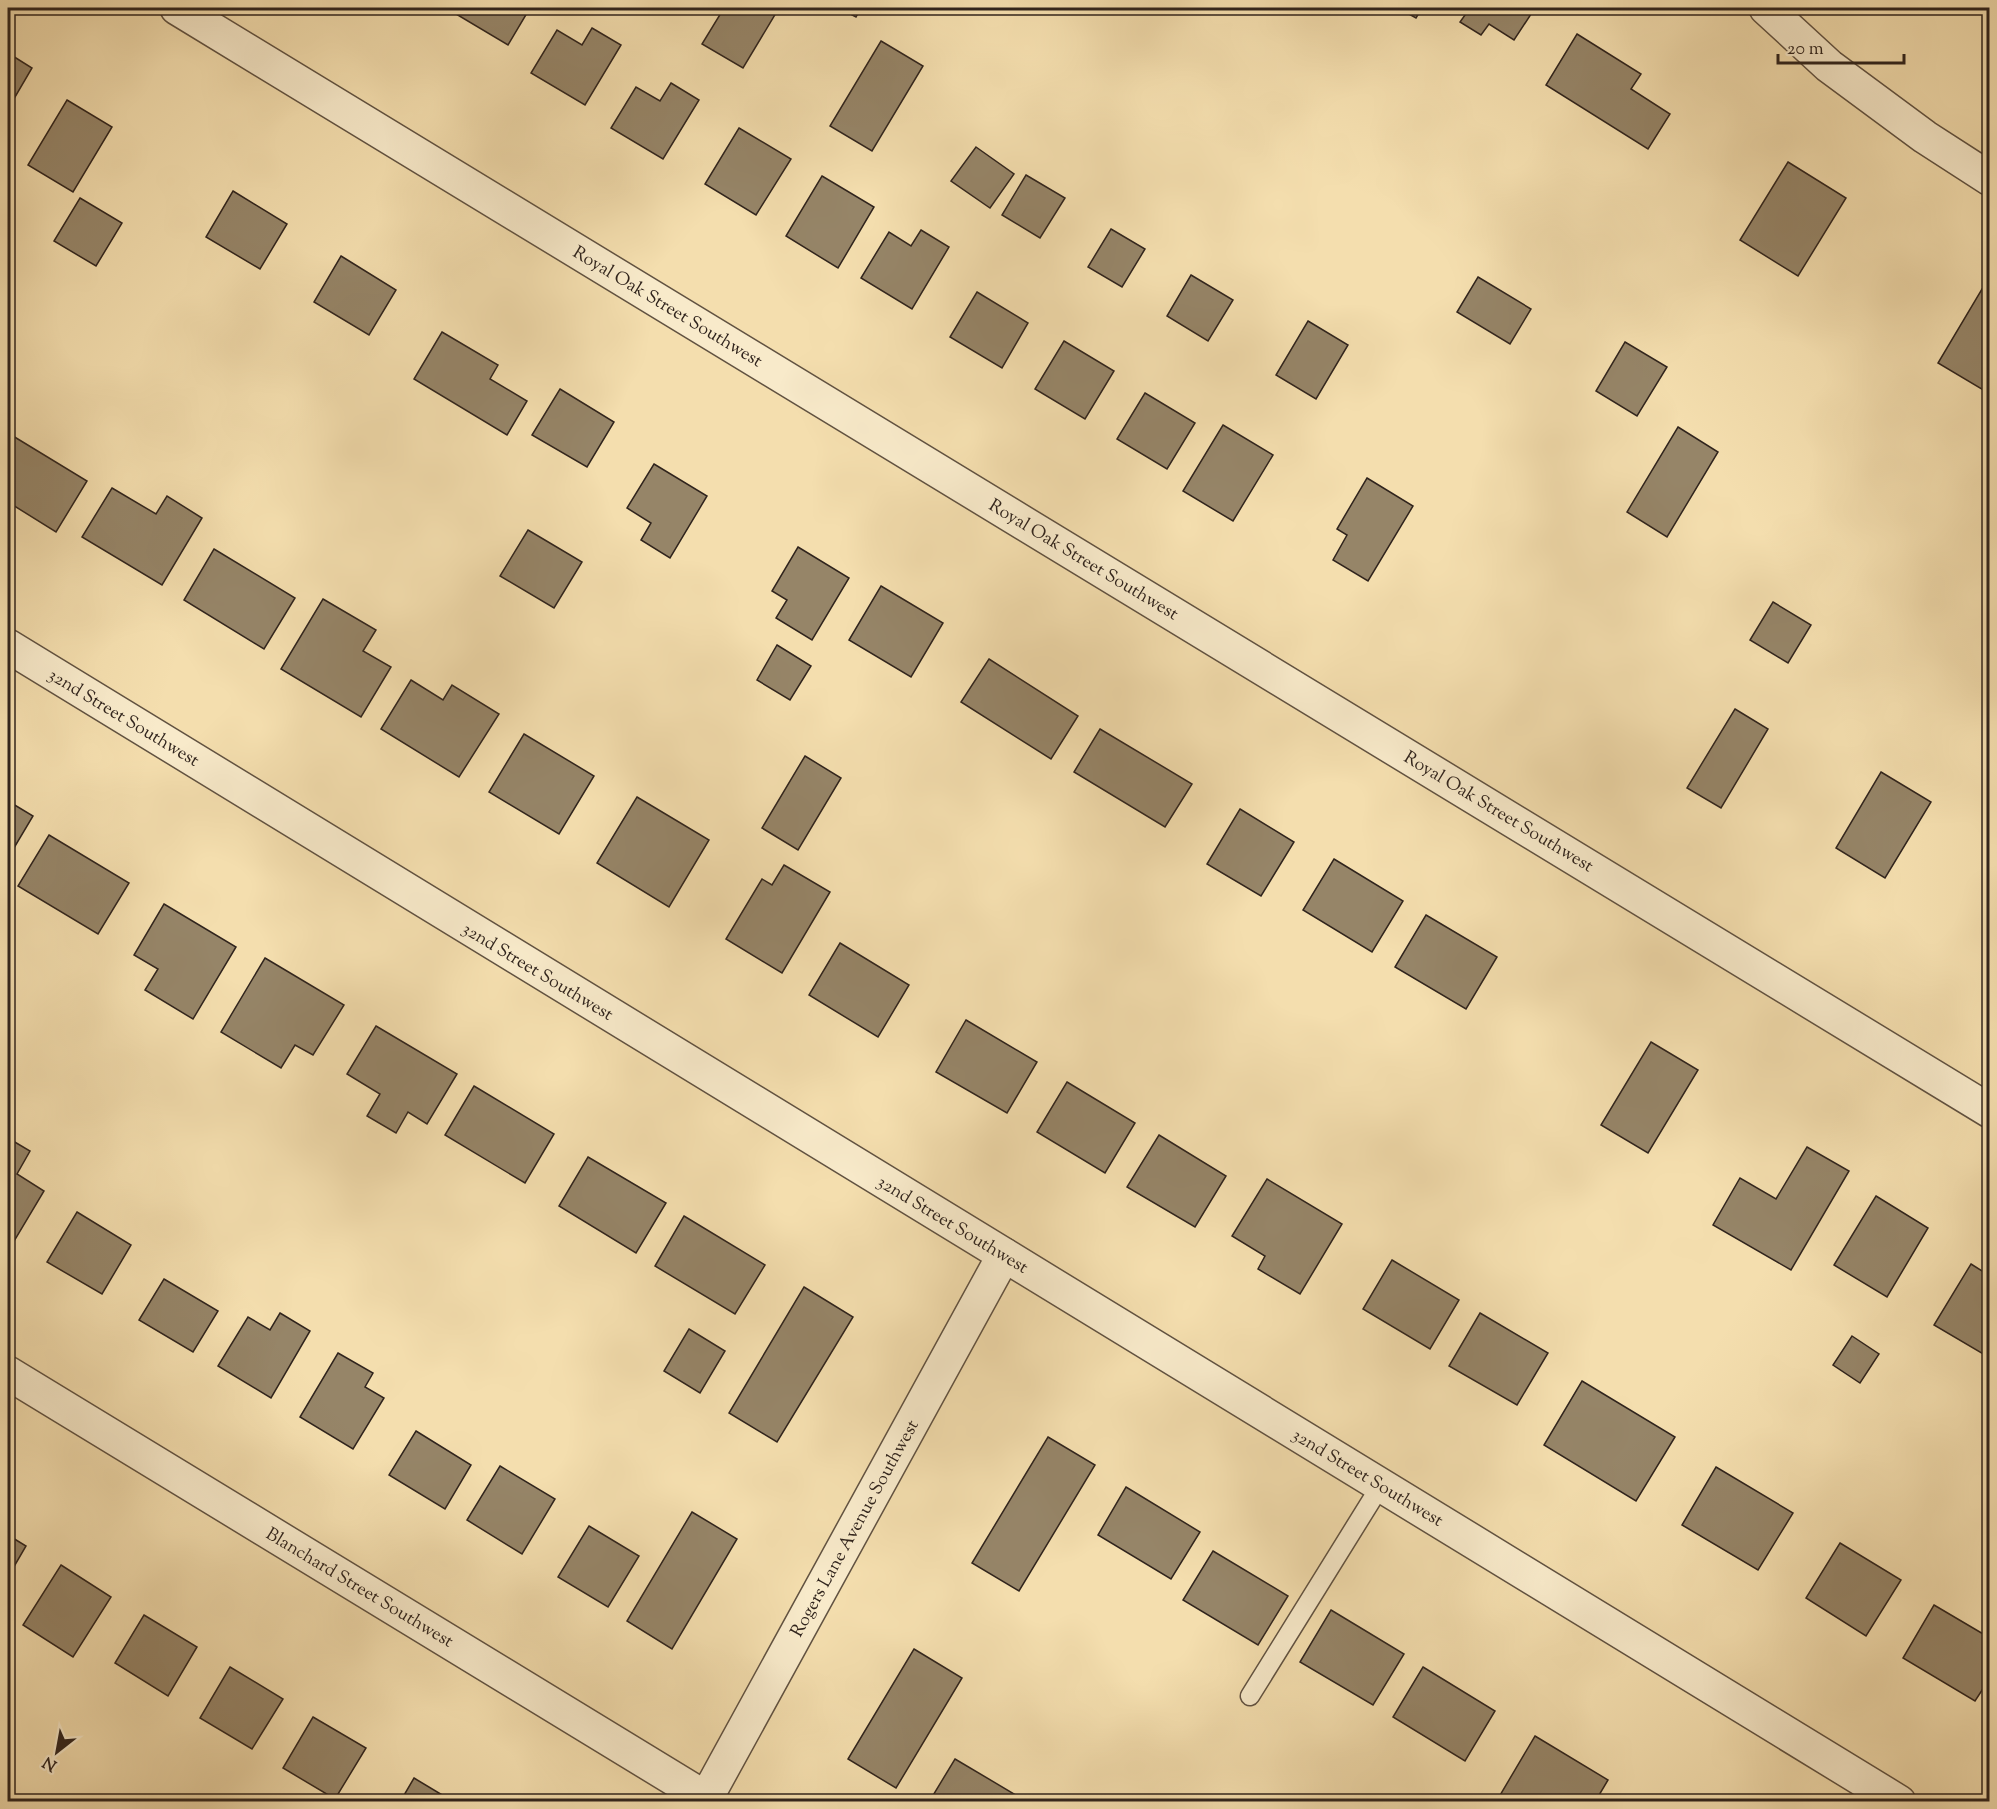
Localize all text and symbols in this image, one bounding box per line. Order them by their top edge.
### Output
scale bar [1778,27,1904,65]
text: 20 m [1787,37,1824,63]
street label: Royal Oak Street Southwest [567,241,767,375]
street label: Royal Oak Street Southwest [983,494,1183,628]
street label: 32nd Street Southwest [42,663,204,774]
street label: Royal Oak Street Southwest [1398,746,1598,880]
street label: 32nd Street Southwest [456,917,618,1028]
street label: 32nd Street Southwest [871,1170,1033,1281]
street label: Rogers Lane Avenue Southwest [785,1416,926,1642]
street label: 32nd Street Southwest [1286,1423,1448,1534]
street label: Blanchard Street Southwest [260,1522,458,1655]
north arrow [27,1722,87,1782]
text: N [39,1749,62,1776]

